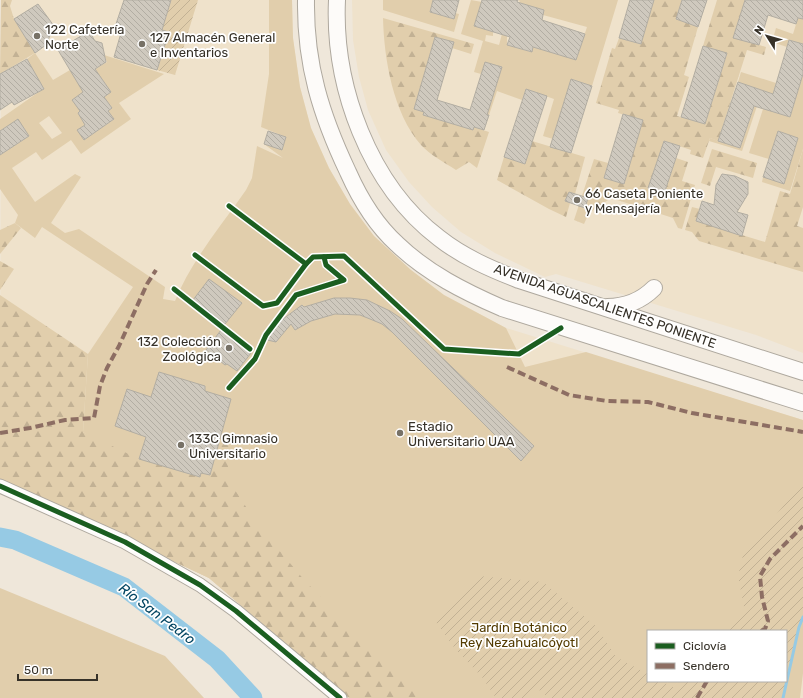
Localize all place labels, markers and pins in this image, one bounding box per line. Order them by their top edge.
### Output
place label: 122 Cafetería Norte [45,22,125,52]
place label: 127 Almacén General e Inventarios [150,30,275,60]
marker: 122 Cafetería Norte [32,31,42,41]
marker: 127 Almacén General e Inventarios [137,39,147,49]
place label: 66 Caseta Poniente y Mensajería [585,186,703,216]
marker: 66 Caseta Poniente y Mensajería [572,195,582,205]
place label: 132 Colección Zoológica [137,334,221,365]
marker: 132 Colección Zoológica [224,343,234,353]
place label: Estadio Universitario UAA [408,419,515,449]
marker: Estadio Universitario UAA [395,428,405,438]
place label: 133C Gimnasio Universitario [189,431,278,461]
marker: 133C Gimnasio Universitario [176,440,186,450]

